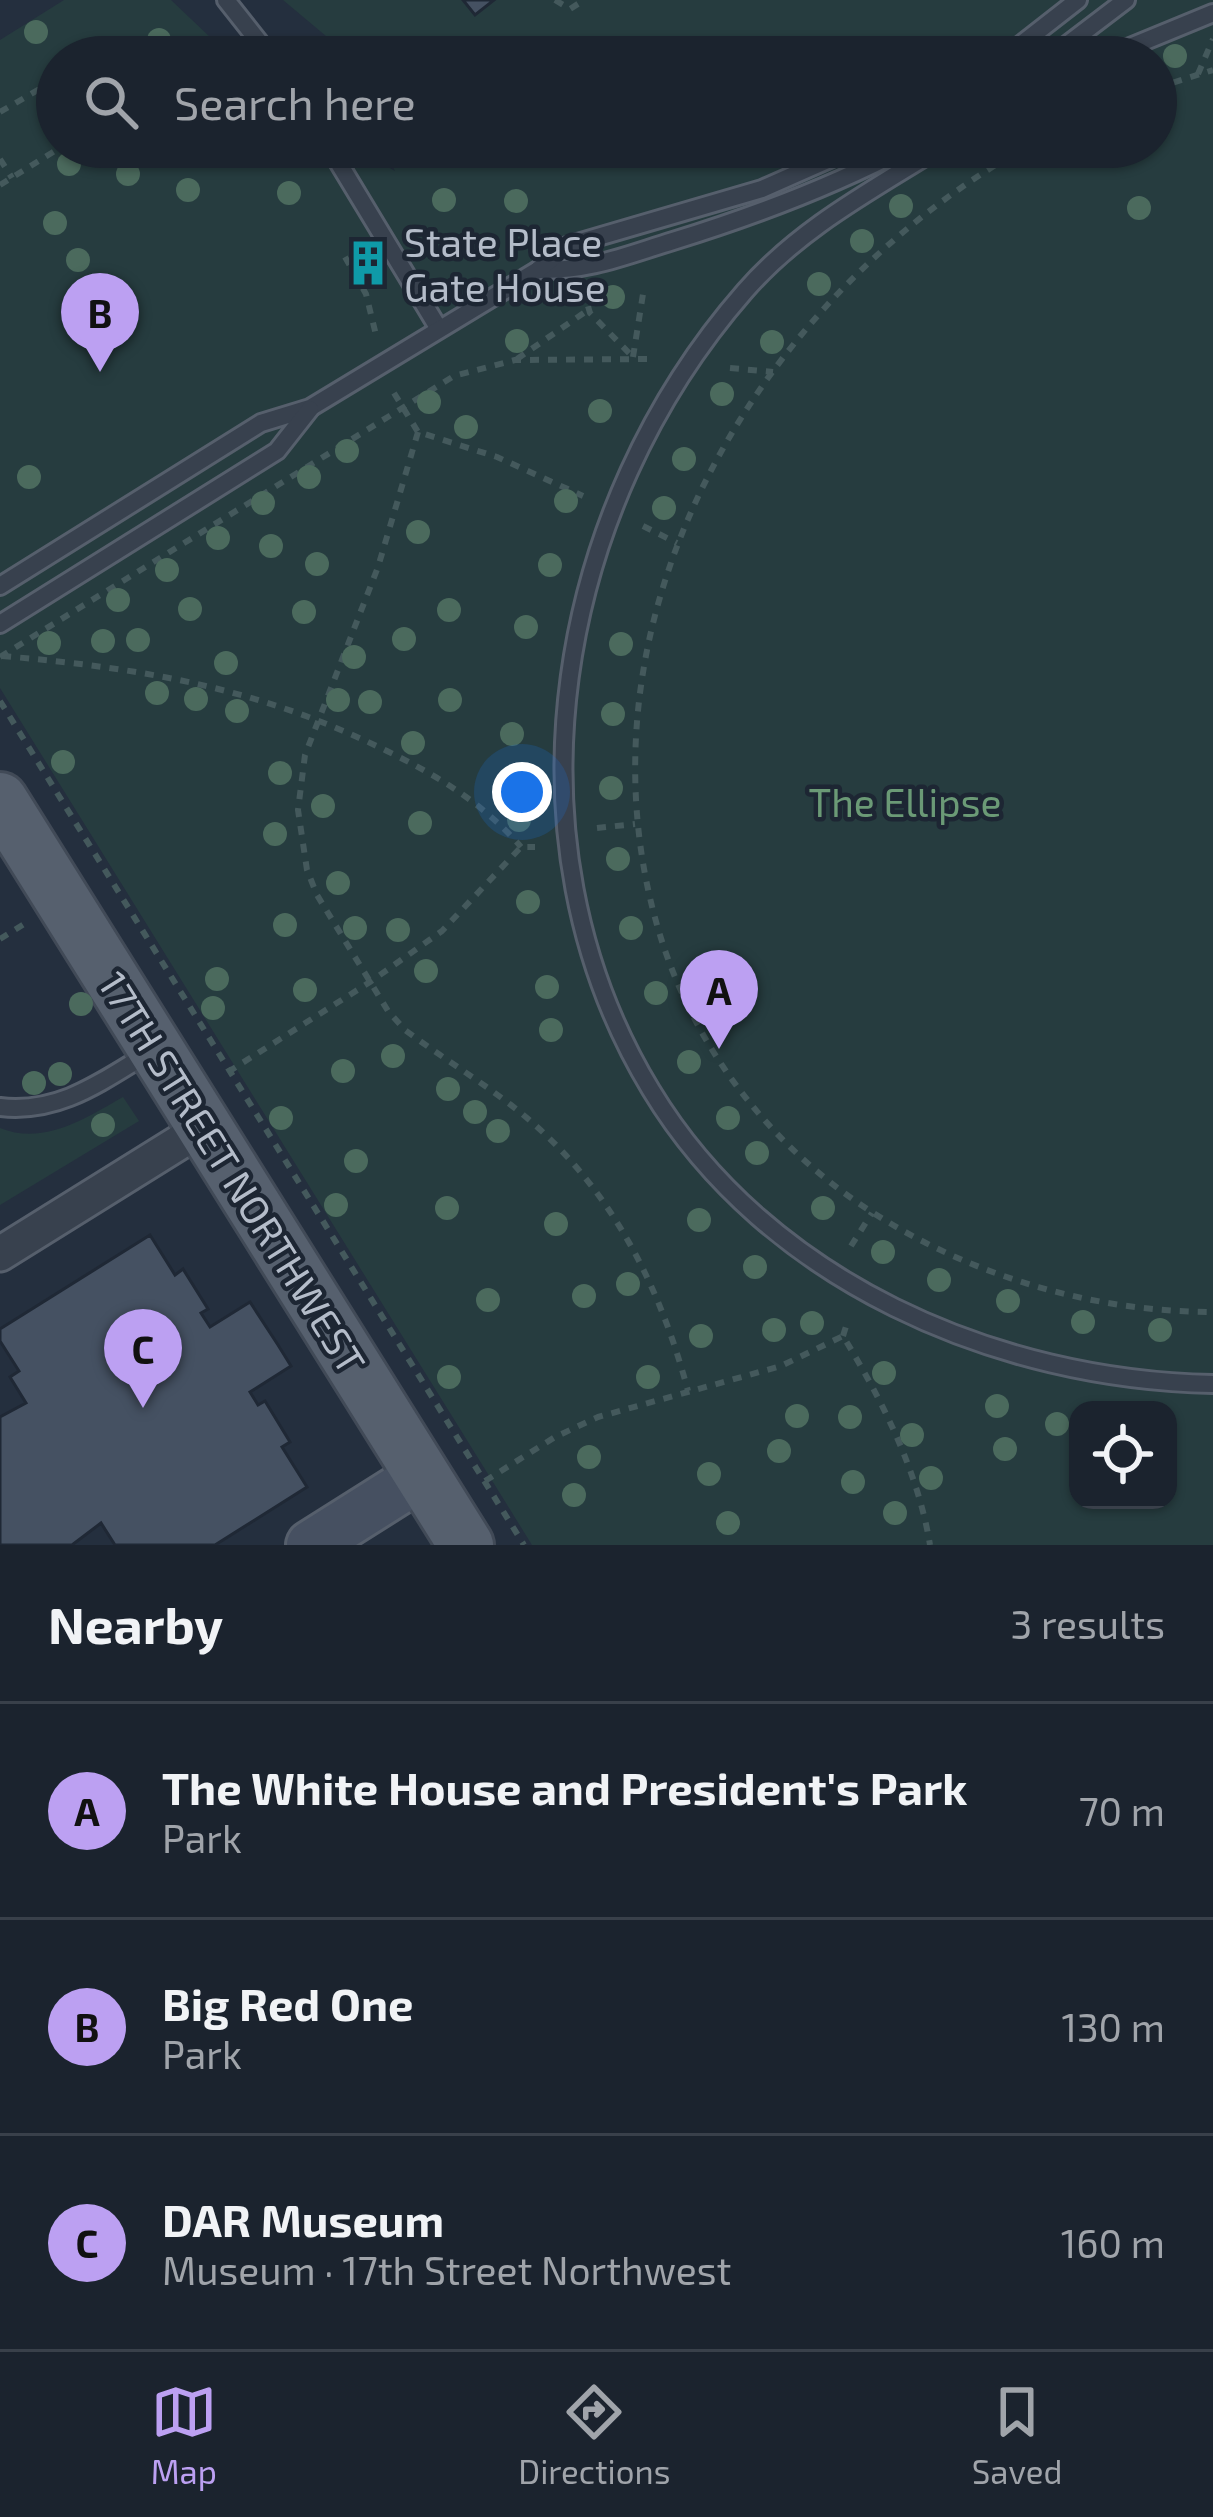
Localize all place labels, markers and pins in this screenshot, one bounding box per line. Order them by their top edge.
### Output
place label: State Place Gate House [404,218,606,310]
building icon: State Place Gate House [343,238,393,288]
pin: B [61,273,139,372]
pin: A [680,950,758,1049]
pin: C [104,1309,182,1408]

